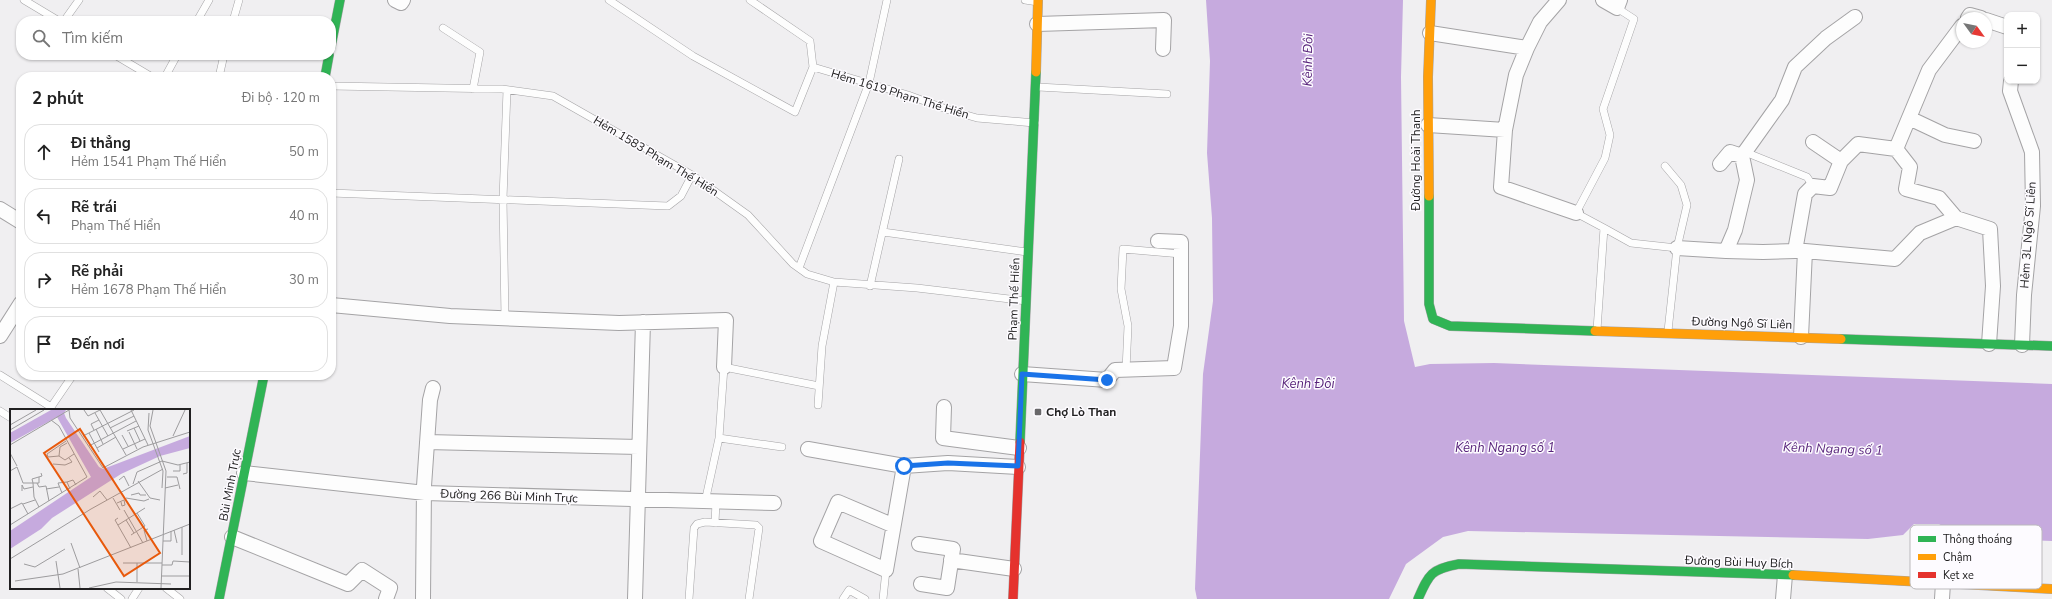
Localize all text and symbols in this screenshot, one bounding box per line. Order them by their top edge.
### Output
north arrow [1956,12,1992,48]
map controls [2004,12,2040,84]
button: + [2004,12,2040,48]
search box [16,16,336,60]
icon: search [30,27,52,49]
text: Tìm kiếm [62,28,123,48]
water label: Kênh Đôi [1299,32,1317,87]
button: − [2004,48,2040,84]
street label: Hẻm 1619 Phạm Thế Hiển [829,65,971,123]
text: 2 phút [32,87,83,110]
text: Đi bộ · 120 m [242,89,320,107]
street label: Đường Hoài Thanh [1408,109,1424,212]
street label: Hẻm 1583 Phạm Thế Hiển [590,112,722,200]
text: Đi thẳng [71,133,131,153]
icon: ahead [33,141,55,163]
text: 50 m [289,143,319,161]
text: Hẻm 1541 Phạm Thế Hiển [71,153,226,171]
street label: Hẻm 3L Ngô Sĩ Liên [2016,181,2040,289]
text: Rẽ trái [71,197,117,217]
icon: left [33,205,55,227]
text: 40 m [289,207,319,225]
text: Phạm Thế Hiển [71,217,161,235]
street label: Phạm Thế Hiển [1005,257,1023,341]
text: Rẽ phải [71,261,123,281]
icon: right [33,269,55,291]
text: 30 m [289,271,319,289]
text: Hẻm 1678 Phạm Thế Hiển [71,281,226,299]
street label: Đường Ngô Sĩ Liên [1690,313,1793,333]
icon: arrive [33,333,55,355]
text: Đến nơi [71,334,125,354]
route end [1098,371,1116,389]
water label: Kênh Đôi [1282,375,1335,393]
place label: Chợ Lò Than [1046,404,1116,420]
marker: Chợ Lò Than [1033,407,1043,417]
inset map [10,409,190,589]
water label: Kênh Ngang số 1 [1783,438,1883,460]
water label: Kênh Ngang số 1 [1455,439,1555,457]
street label: Bùi Minh Trực [215,447,245,523]
route start [895,457,913,475]
street label: Đường 266 Bùi Minh Trực [439,486,578,506]
legend [1910,525,2042,589]
text: Thông thoáng [1943,532,2012,547]
text: Chậm [1943,550,1972,565]
street label: Đường Bùi Huy Bích [1684,552,1793,572]
text: Kẹt xe [1943,568,1974,583]

